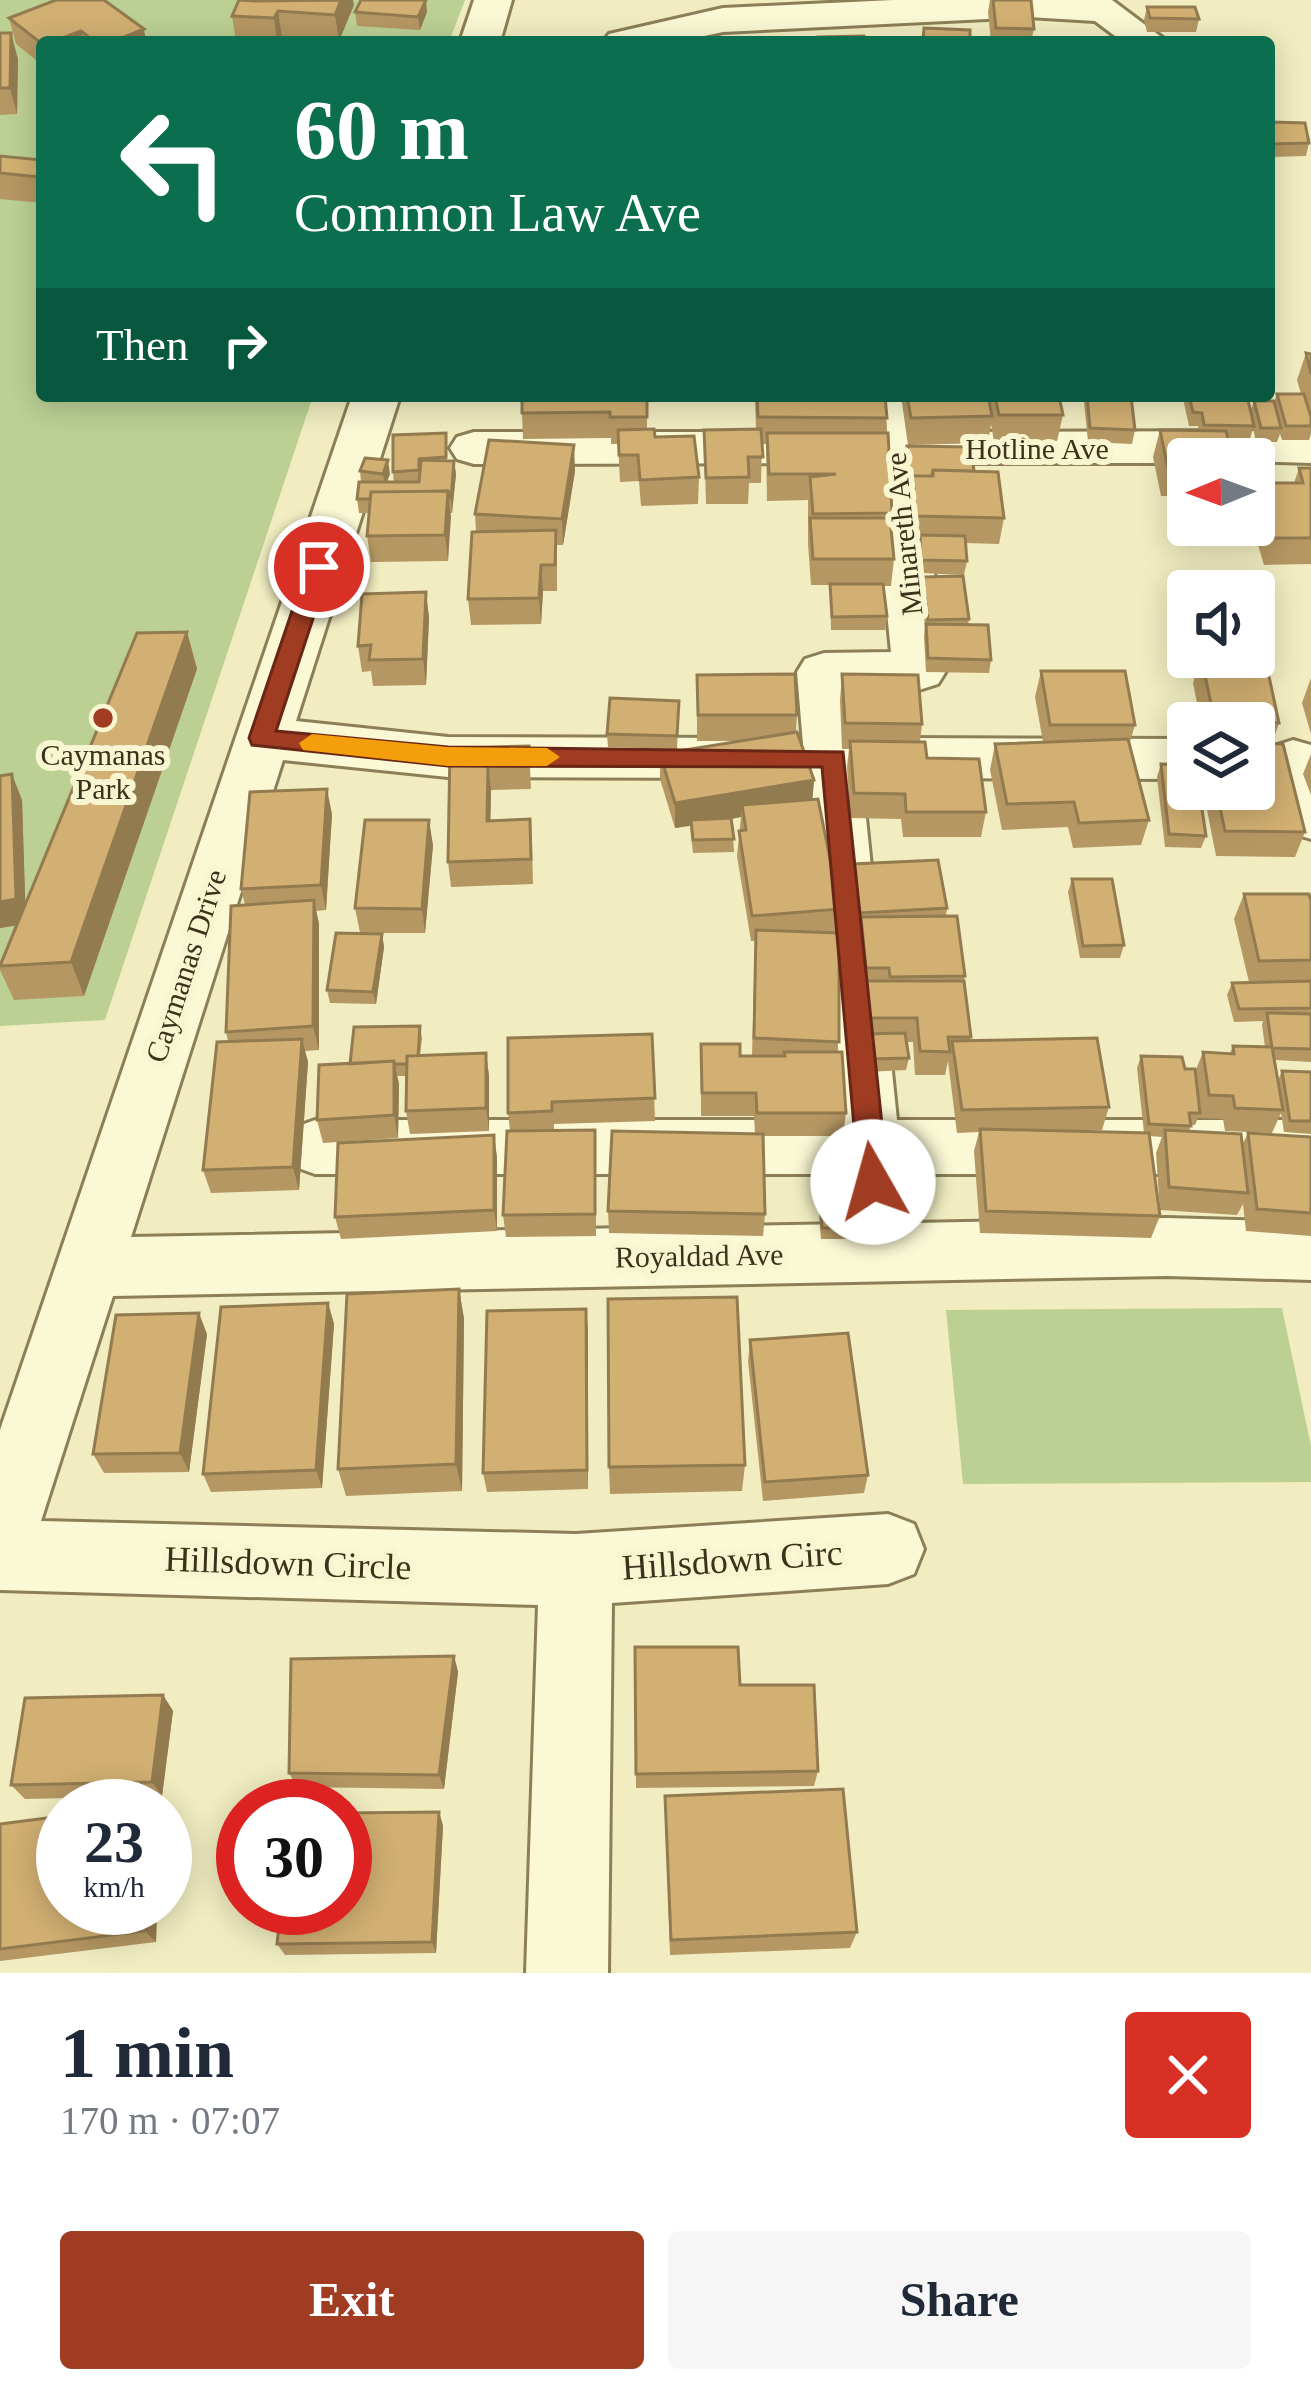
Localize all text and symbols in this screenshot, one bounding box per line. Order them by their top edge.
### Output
icon: left [96,84,252,240]
text: 60 m [294,84,469,177]
text: Common Law Ave [294,183,701,243]
icon: right [212,312,278,378]
text: Then [96,320,188,370]
street label: Hotline Ave [965,432,1109,465]
north arrow [1167,438,1275,546]
map controls [1167,438,1275,810]
street label: Minareth Ave [879,451,928,617]
pin [268,516,370,618]
icon: arrive [286,534,352,600]
button: sound [1167,570,1275,678]
button: layers [1167,702,1275,810]
marker: Caymanas Park [90,705,116,731]
place label: Caymanas Park [41,738,165,805]
street label: Caymanas Drive [139,865,232,1066]
position arrow [810,1119,936,1245]
street label: Royaldad Ave [614,1238,784,1273]
street label: Hillsdown Circ [620,1532,844,1588]
street label: Hillsdown Circle [164,1539,412,1587]
speed limit sign: 30 [216,1779,372,1935]
text: 23 [84,1809,144,1875]
text: km/h [83,1870,145,1903]
button: close [1125,2012,1251,2138]
text: 1 min [60,2013,234,2093]
text: 170 m · 07:07 [60,2099,280,2142]
button: Exit [60,2231,644,2369]
button: Share [668,2231,1251,2369]

